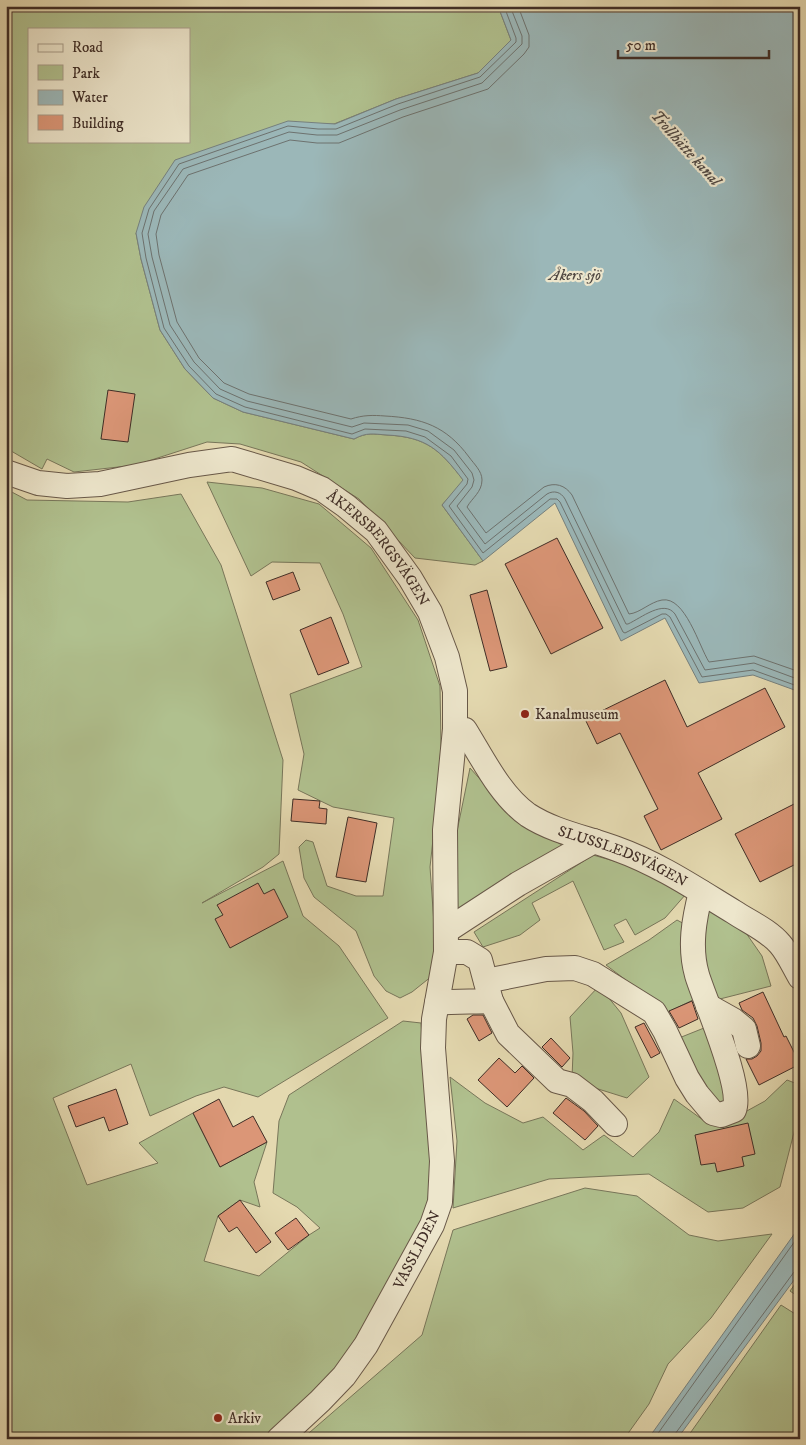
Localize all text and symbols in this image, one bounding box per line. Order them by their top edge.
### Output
legend [28,28,190,142]
scale bar [618,28,770,60]
text: 50 m [626,36,656,55]
text: Road [72,38,104,57]
text: Park [72,64,101,83]
text: Water [71,88,108,107]
water label: Trollhätte kanal [647,106,726,191]
text: Building [72,114,124,133]
water label: Åkers sjö [547,265,602,285]
street label: ÅKERSBERGSVÄGEN [323,485,434,609]
place label: Kanalmuseum [535,705,619,724]
marker: Kanalmuseum [519,708,531,720]
street label: SLUSSLEDSVÄGEN [556,821,691,891]
street label: VASSLIDEN [389,1208,445,1293]
place label: Arkiv [228,1409,261,1428]
marker: Arkiv [212,1412,224,1424]

